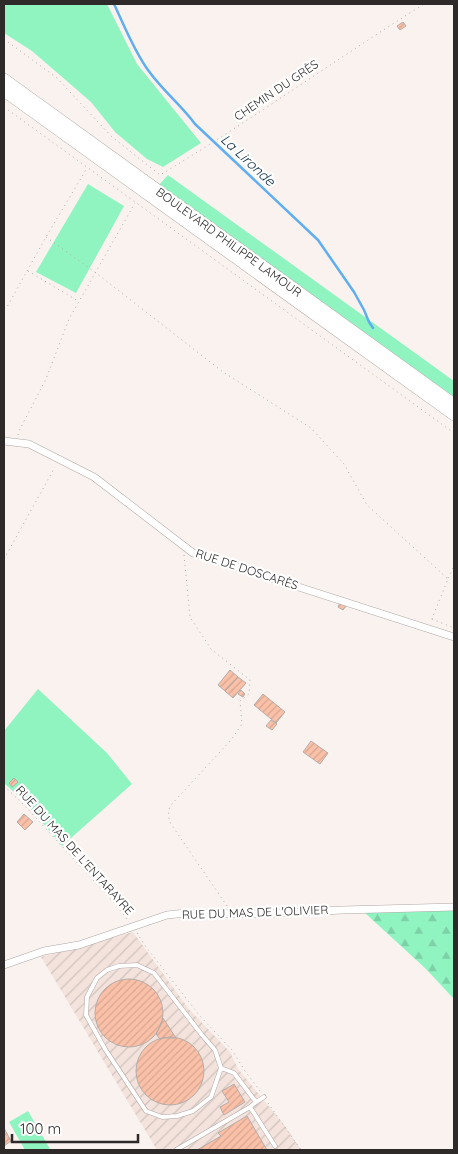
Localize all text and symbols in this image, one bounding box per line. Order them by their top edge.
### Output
street label: CHEMIN DU GRÈS [231,56,321,124]
water label: La Lironde [217,130,280,191]
street label: BOULEVARD PHILIPPE LAMOUR [153,184,305,300]
street label: RUE DE DOSCARÈS [194,545,300,593]
street label: RUE DU MAS DE L'ENTARAYRE [13,782,137,918]
street label: RUE DU MAS DE L'OLIVIER [181,902,329,922]
scale bar [12,1112,139,1144]
text: 100 m [20,1119,61,1138]

